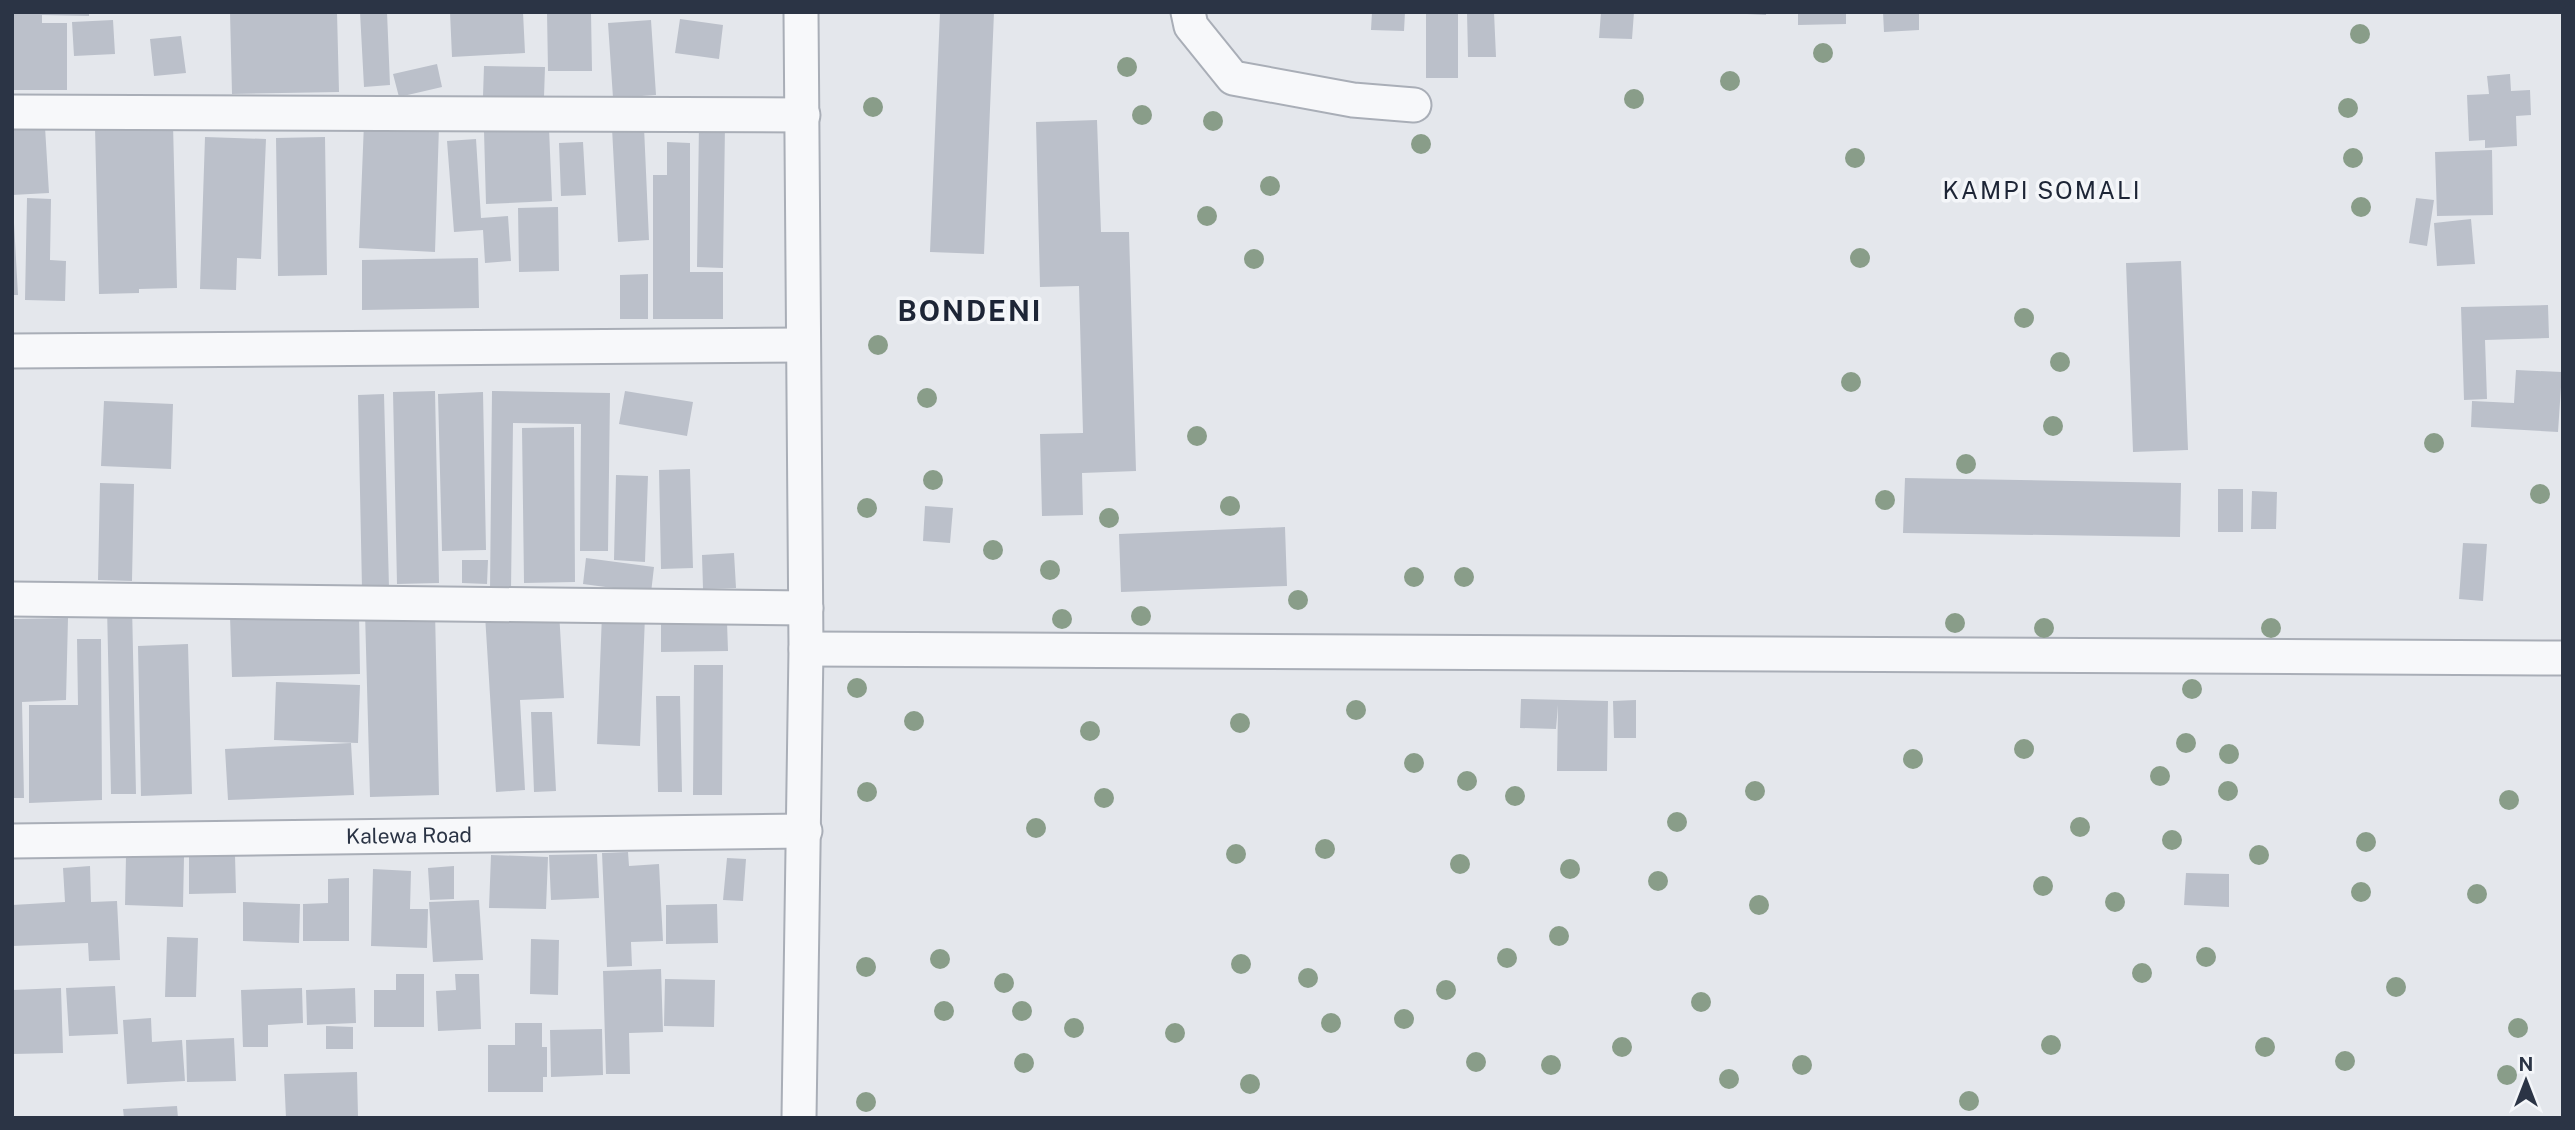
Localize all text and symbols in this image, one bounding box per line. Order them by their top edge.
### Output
district label: KAMPI SOMALI [1942,176,2142,204]
district label: BONDENI [898,294,1042,327]
street label: Kalewa Road [346,822,472,849]
north arrow [2491,1046,2561,1116]
text: N [2519,1053,2533,1075]

